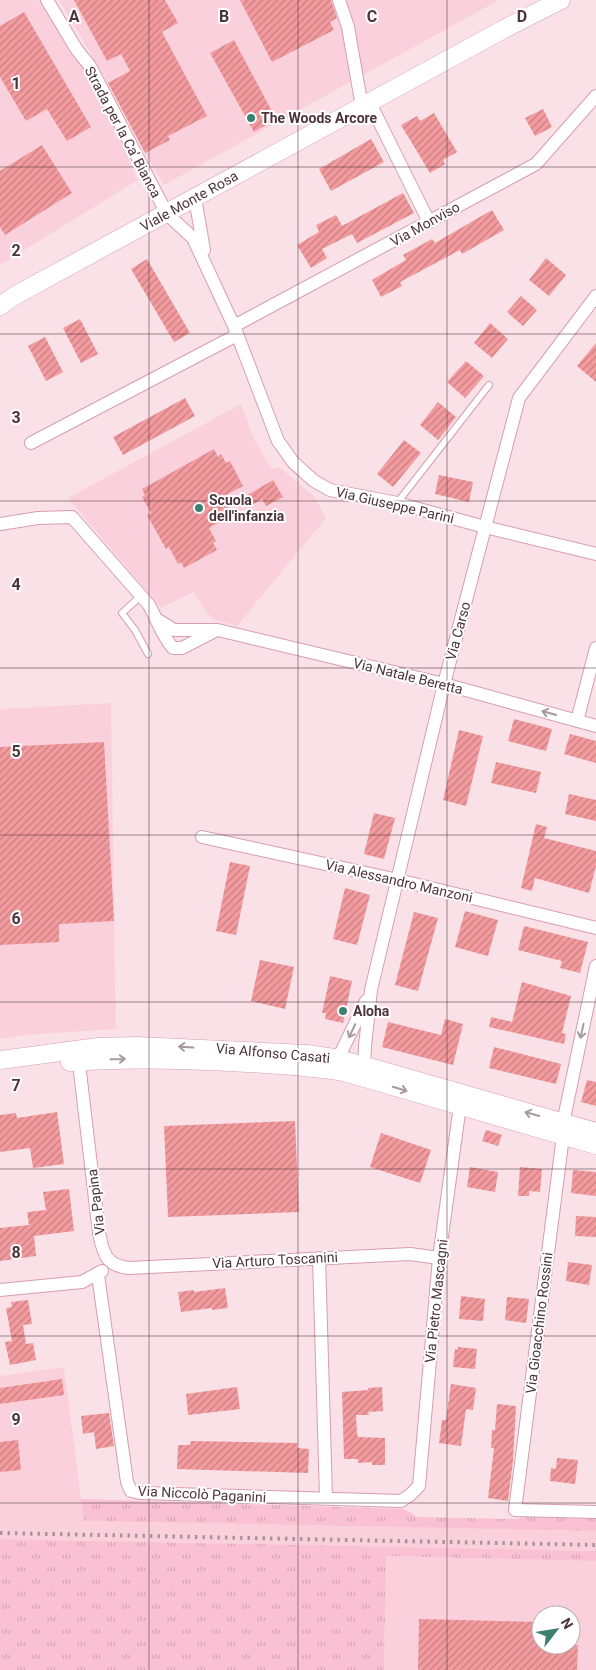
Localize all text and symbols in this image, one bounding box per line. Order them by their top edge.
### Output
text: A [69,7,80,26]
text: B [219,7,229,26]
text: C [367,7,377,26]
text: D [517,7,527,26]
street label: Strada per la Ca' Bianca [82,64,164,200]
text: 1 [11,74,21,93]
place label: The Woods Arcore [261,110,378,126]
marker: The Woods Arcore [245,112,257,124]
street label: Viale Monte Rosa [137,168,241,234]
street label: Via Monviso [388,198,462,250]
text: 2 [11,241,21,260]
text: 3 [11,408,21,427]
street label: Via Giuseppe Parini [334,484,456,526]
place label: Scuola dell'infanzia [209,492,285,524]
marker: Scuola dell'infanzia [193,502,205,514]
text: 4 [11,575,21,594]
street label: Via Carso [442,600,474,662]
street label: Via Natale Beretta [352,655,464,697]
one-way arrow [541,708,557,717]
text: 5 [11,742,21,761]
street label: Via Alessandro Manzoni [324,856,474,906]
text: 6 [11,909,21,928]
place label: Aloha [353,1003,390,1019]
marker: Aloha [337,1005,349,1017]
one-way arrow [577,1022,586,1038]
one-way arrow [347,1023,357,1038]
street label: Via Alfonso Casati [215,1040,331,1066]
one-way arrow [178,1043,194,1052]
one-way arrow [110,1054,126,1064]
text: 7 [11,1076,21,1095]
one-way arrow [392,1084,408,1094]
one-way arrow [525,1108,541,1118]
street label: Via Papina [84,1168,108,1236]
street label: Via Pietro Mascagni [422,1238,450,1364]
text: 8 [11,1243,21,1262]
street label: Via Arturo Toscanini [212,1249,338,1271]
street label: Via Gioacchino Rossini [522,1251,556,1395]
text: 9 [11,1410,21,1429]
street label: Via Niccolò Paganini [137,1483,267,1505]
north arrow [531,1605,581,1655]
text: N [558,1615,577,1632]

